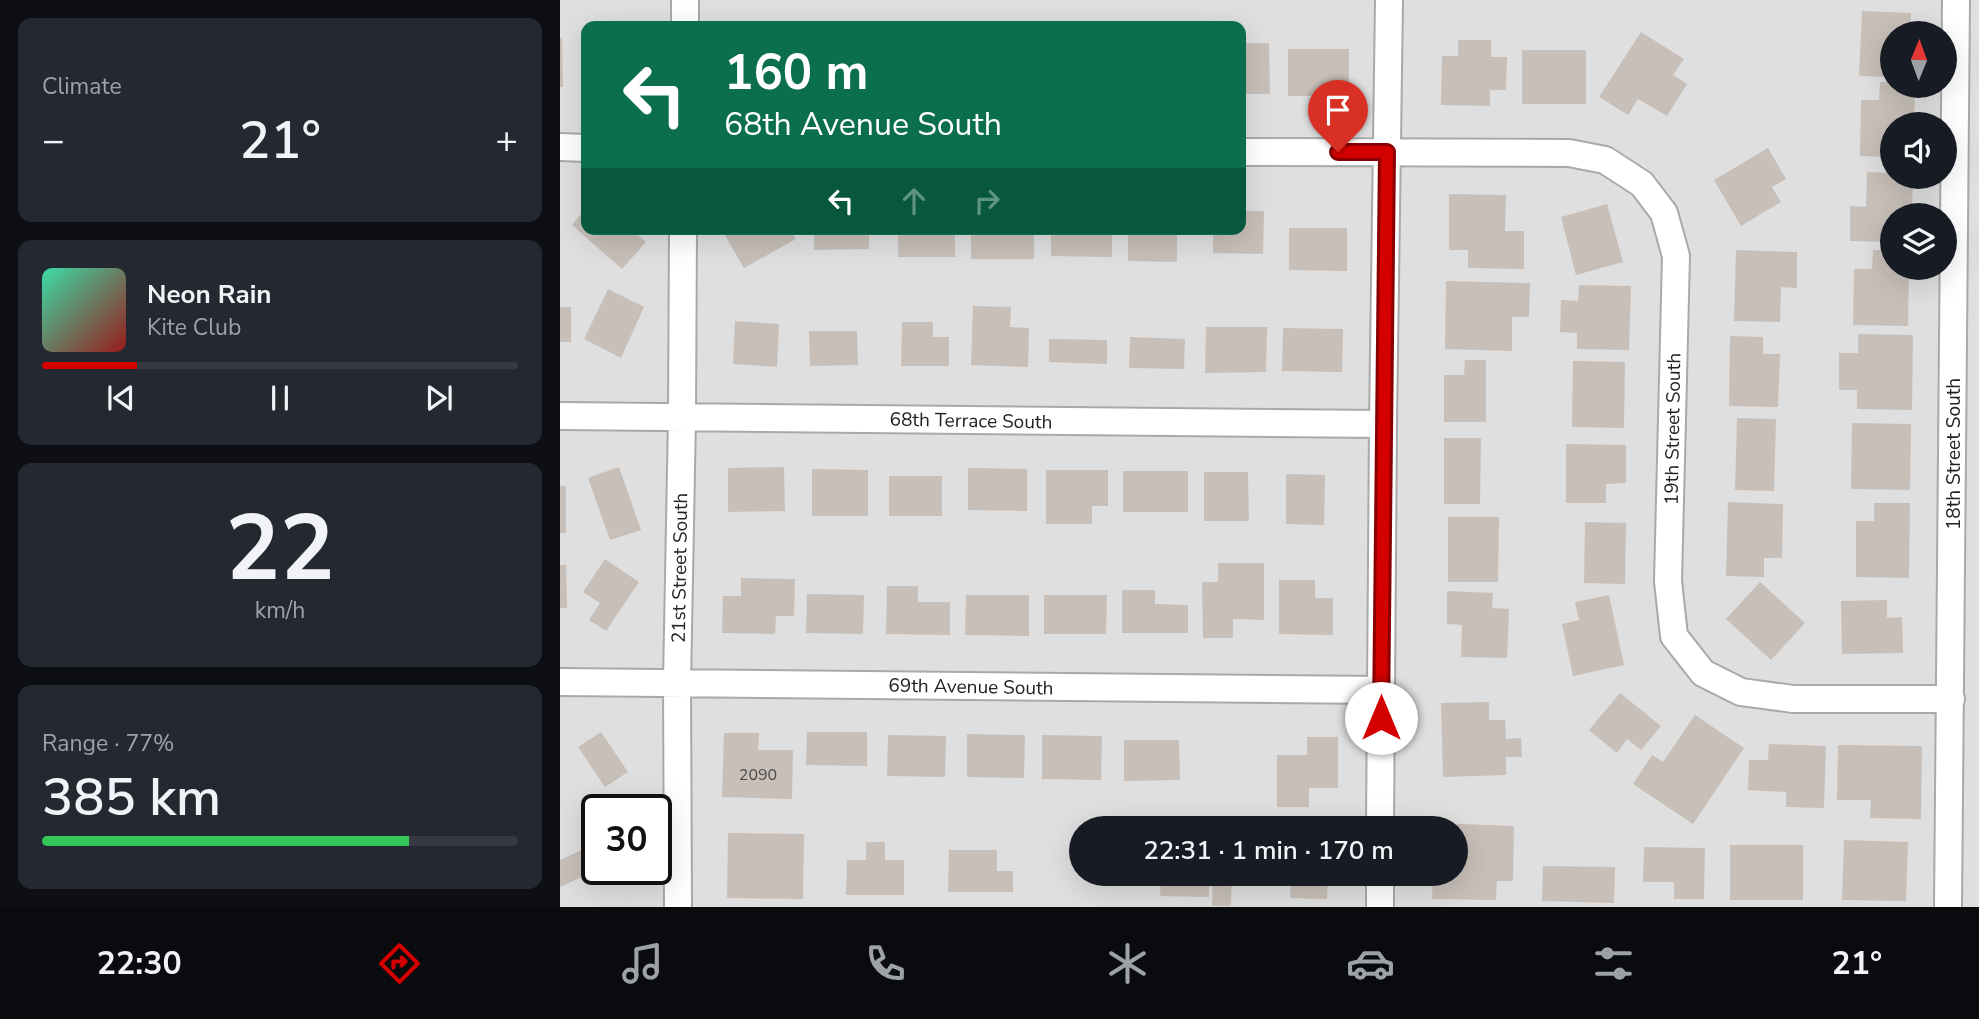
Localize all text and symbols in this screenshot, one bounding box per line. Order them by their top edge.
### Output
north arrow [1880,21,1956,98]
map controls [1880,21,1957,280]
text: 160 m [724,39,868,106]
icon: left [609,49,700,140]
text: Climate [42,71,122,102]
pin [1308,80,1368,152]
icon: arrive [1319,91,1357,129]
text: 68th Avenue South [724,103,1002,146]
text: 21° [239,105,321,176]
button: sound [1880,112,1957,189]
text: − [42,115,65,166]
text: + [495,115,518,166]
icon: left [822,182,860,220]
icon: ahead [895,182,933,220]
icon: right [968,182,1006,220]
button: layers [1880,203,1957,280]
text: Neon Rain [147,277,272,312]
text: Kite Club [147,312,241,343]
street label: 19th Street South [1659,353,1687,505]
street label: 18th Street South [1941,378,1967,530]
icon: previous [102,379,140,417]
icon: pause [261,379,299,417]
icon: next [420,379,458,417]
street label: 68th Terrace South [889,407,1053,435]
text: 22 [225,487,335,611]
street label: 21st Street South [666,493,694,643]
text: km/h [255,595,305,626]
street label: 69th Avenue South [888,673,1054,701]
position arrow [1344,681,1418,755]
text: Range · 77% [42,728,174,759]
text: 385 km [42,762,221,833]
house number: 2090 [739,764,777,786]
speed limit sign: 30 [581,794,672,885]
text: 22:31 · 1 min · 170 m [1143,833,1394,868]
icon: directions [375,939,424,988]
icon: music [618,939,667,988]
icon: phone [861,939,910,988]
icon: climate [1103,939,1152,988]
icon: car [1346,939,1395,988]
icon: filters [1589,939,1638,988]
text: 22:30 [97,942,182,985]
text: 21° [1832,942,1882,985]

